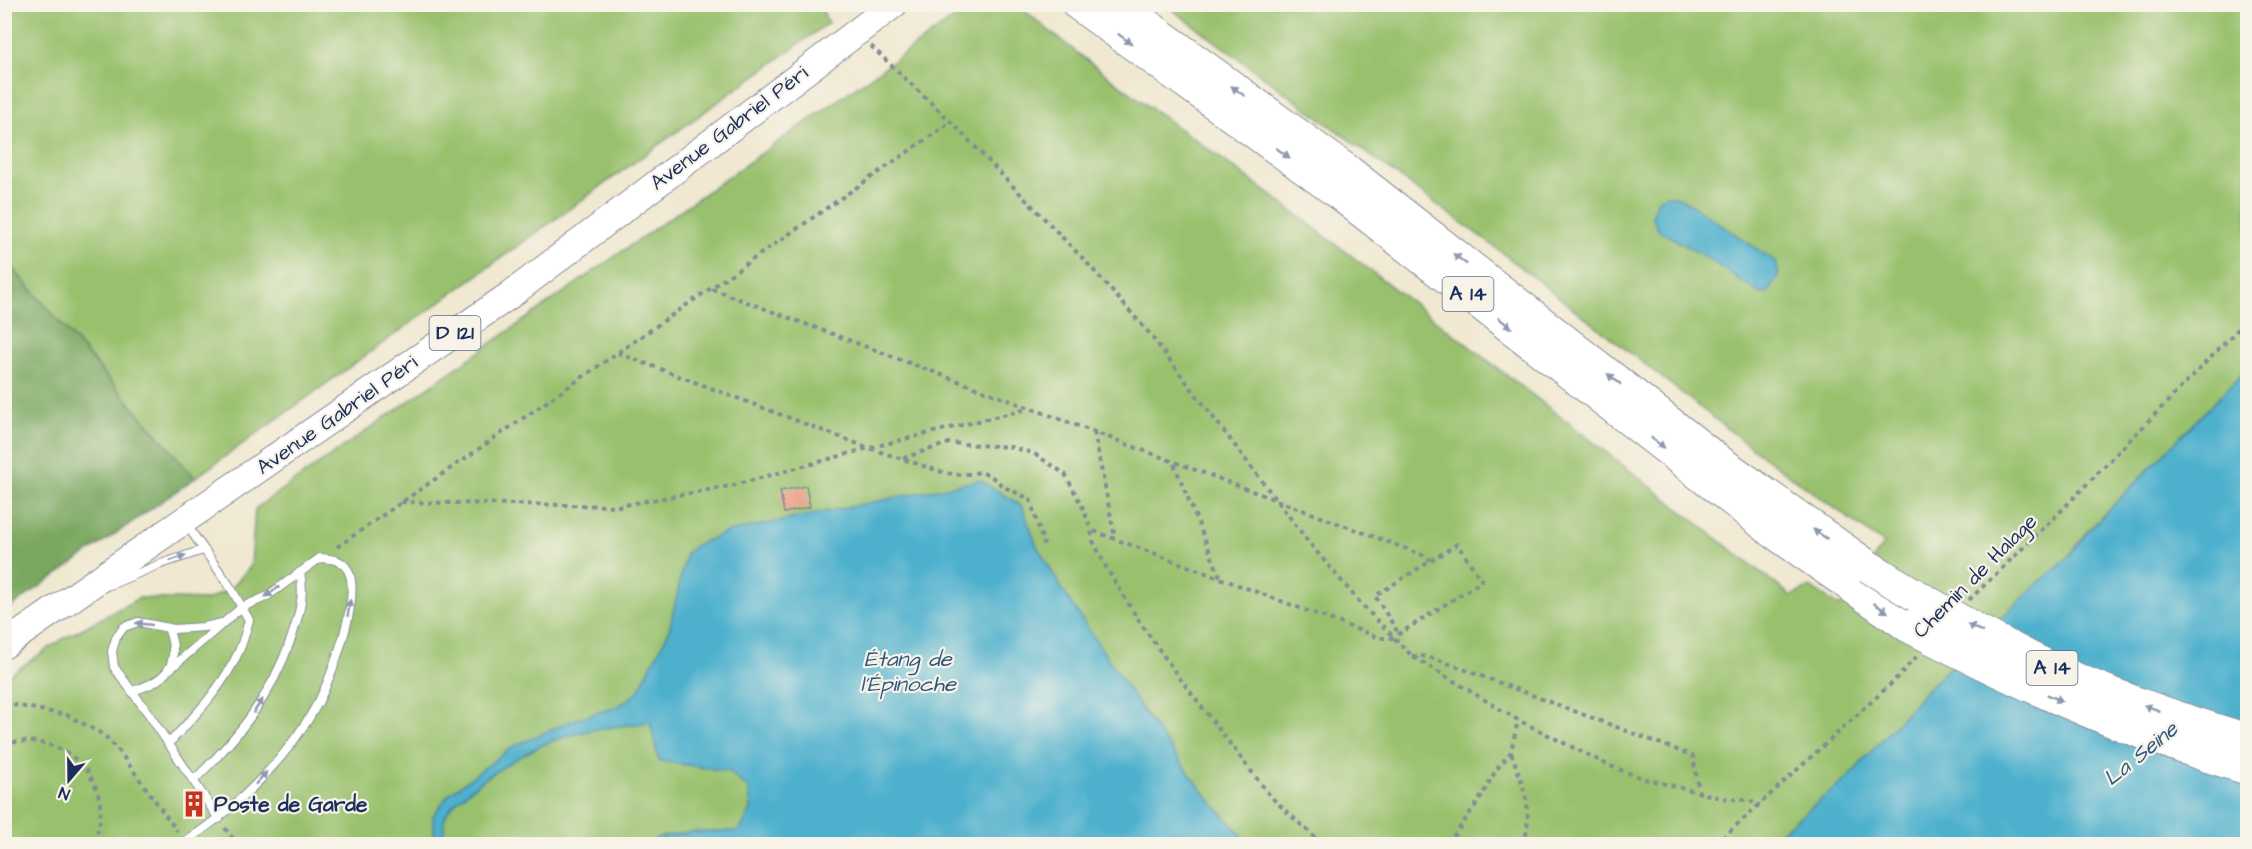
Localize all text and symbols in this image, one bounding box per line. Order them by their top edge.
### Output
one-way arrow [1117,33,1133,45]
street label: Avenue Gabriel Péri [644,59,814,197]
one-way arrow [1230,86,1245,98]
one-way arrow [1275,147,1291,159]
one-way arrow [1453,254,1468,266]
road number: A 14 [1442,277,1494,311]
road number: D 121 [430,316,480,350]
one-way arrow [1497,316,1512,328]
street label: Avenue Gabriel Péri [250,348,424,482]
one-way arrow [1606,373,1622,386]
one-way arrow [1650,436,1666,449]
street label: Chemin de Halage [1906,507,2045,646]
one-way arrow [1813,528,1829,540]
one-way arrow [169,553,187,563]
one-way arrow [265,586,281,598]
one-way arrow [345,598,354,617]
one-way arrow [1872,602,1889,613]
one-way arrow [134,619,153,629]
one-way arrow [1966,623,1983,633]
water label: Étang de l'Épinoche [860,644,957,700]
road number: A 14 [2026,651,2078,685]
one-way arrow [2046,693,2064,703]
one-way arrow [252,698,264,714]
one-way arrow [2143,703,2161,713]
water label: La Seine [2097,714,2186,794]
north arrow [39,750,99,810]
one-way arrow [254,771,268,786]
text: N [56,781,73,805]
building icon: Poste de Garde [179,789,209,819]
place label: Poste de Garde [214,790,368,819]

